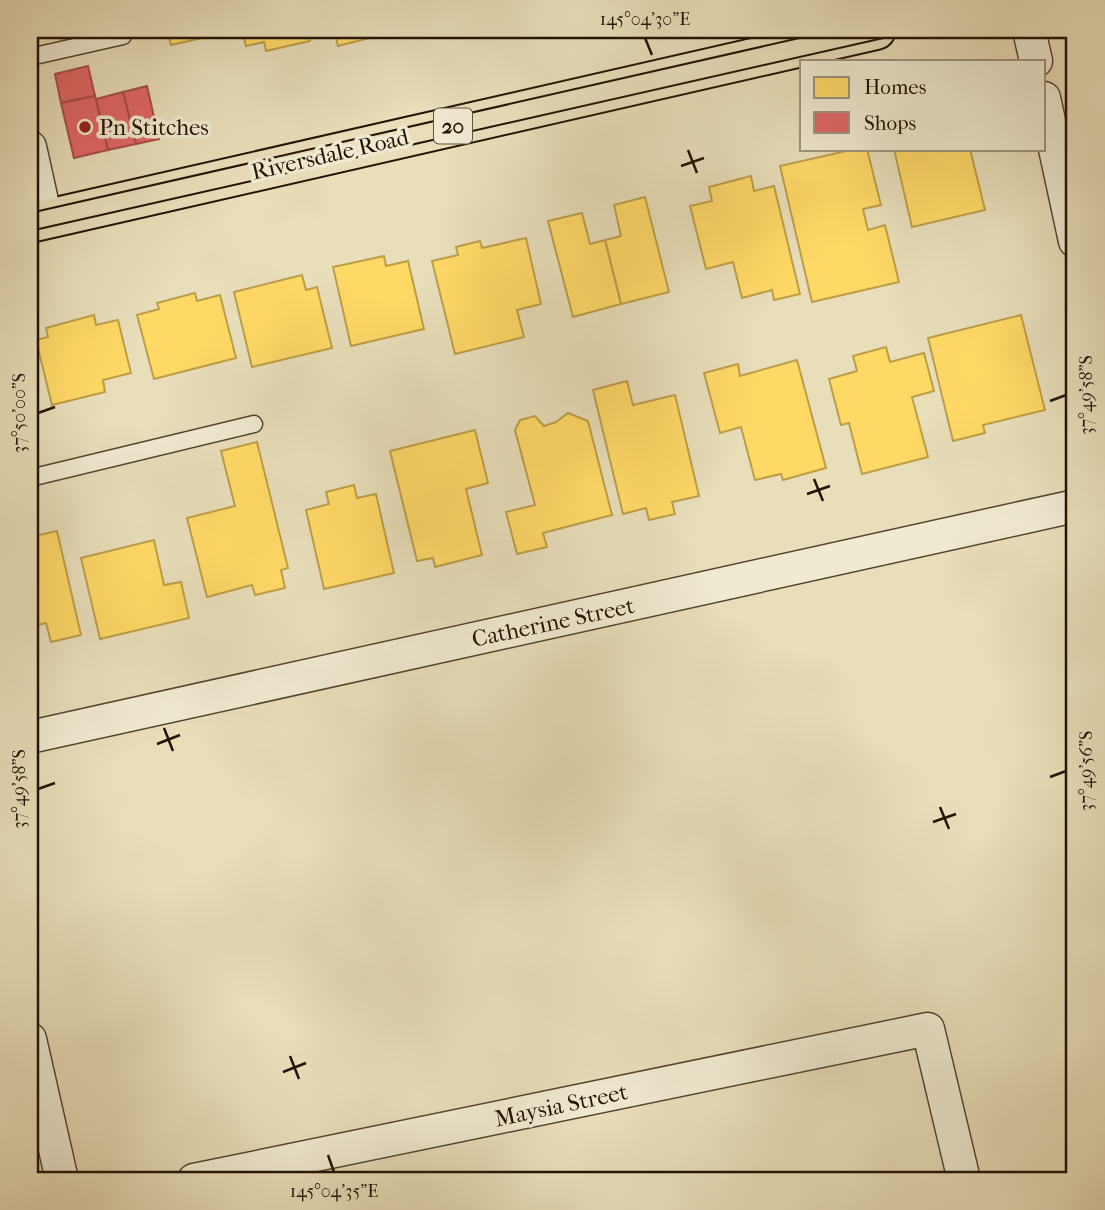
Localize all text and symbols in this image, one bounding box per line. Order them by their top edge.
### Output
text: 145°04'30"E [600,9,690,30]
legend [800,60,1046,150]
text: Homes [864,75,927,99]
road number: 20 [434,108,472,144]
text: Shops [864,111,917,135]
place label: Pn Stitches [99,114,209,141]
marker: Pn Stitches [77,119,93,135]
street label: Riversdale Road [249,123,412,186]
text: 37°49'58"S [1076,355,1097,435]
text: 37°50'00"S [9,373,30,453]
street label: Catherine Street [469,592,637,653]
text: 37°49'56"S [1076,731,1097,811]
text: 37°49'58"S [9,749,30,829]
street label: Maysia Street [492,1078,630,1133]
text: 145°04'35"E [290,1181,378,1202]

